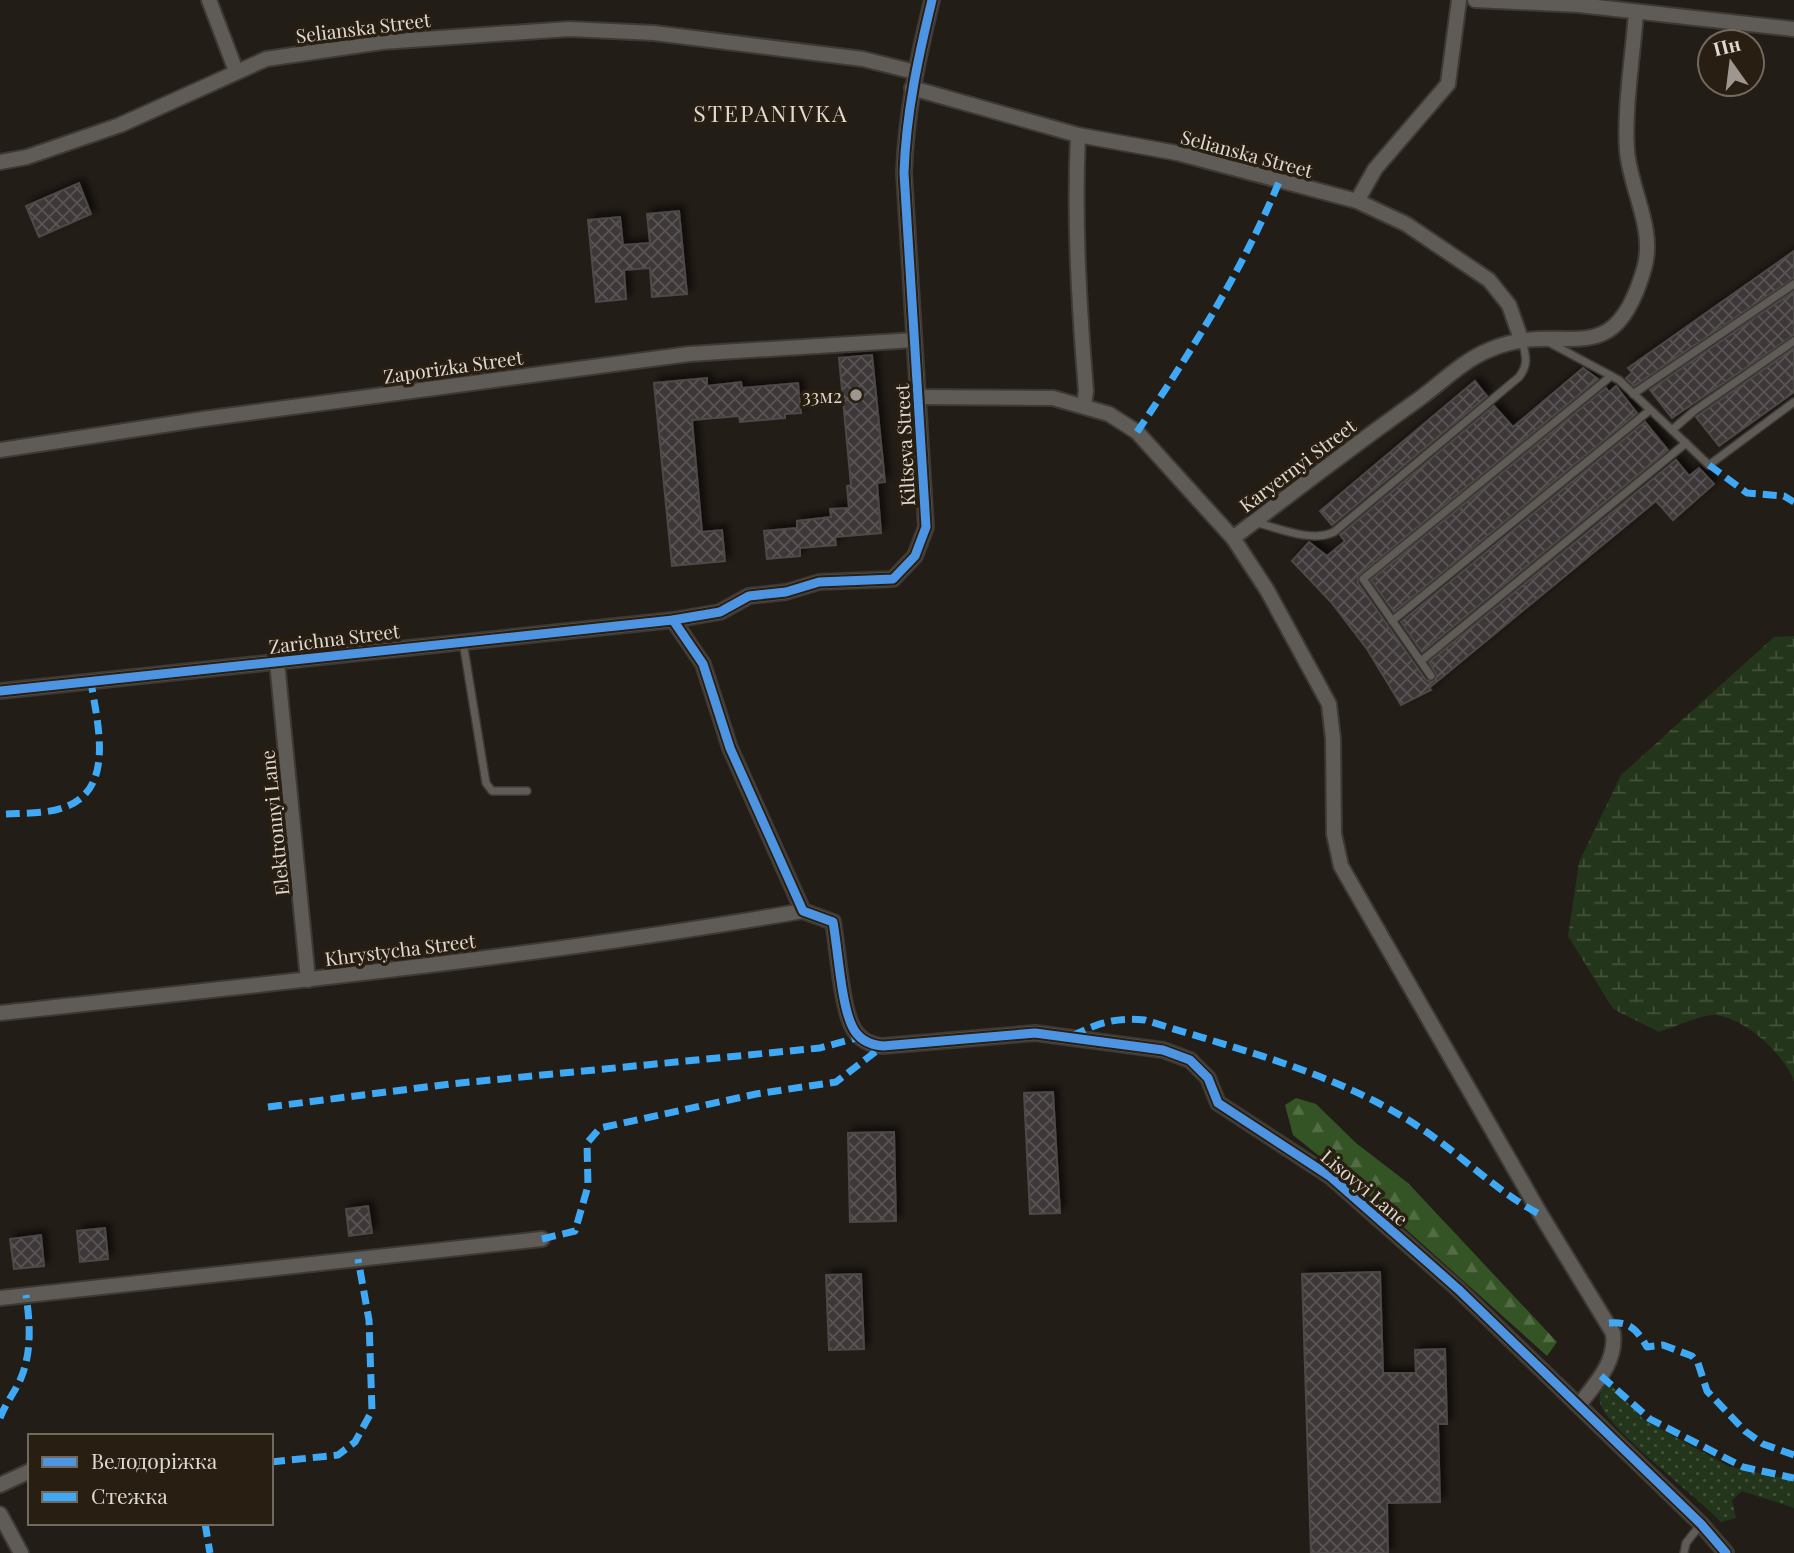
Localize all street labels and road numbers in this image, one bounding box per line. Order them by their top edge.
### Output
street label: Selianska Street [294,6,432,48]
street label: Selianska Street [1178,123,1316,183]
street label: Zaporizka Street [382,343,525,389]
street label: Kiltseva Street [888,383,920,507]
street label: Karyernyi Street [1233,412,1361,517]
street label: Zarichna Street [267,617,401,659]
street label: Elektronnyi Lane [253,749,295,897]
street label: Khrystycha Street [323,927,477,971]
street label: Lisovyi Lane [1316,1143,1414,1231]

